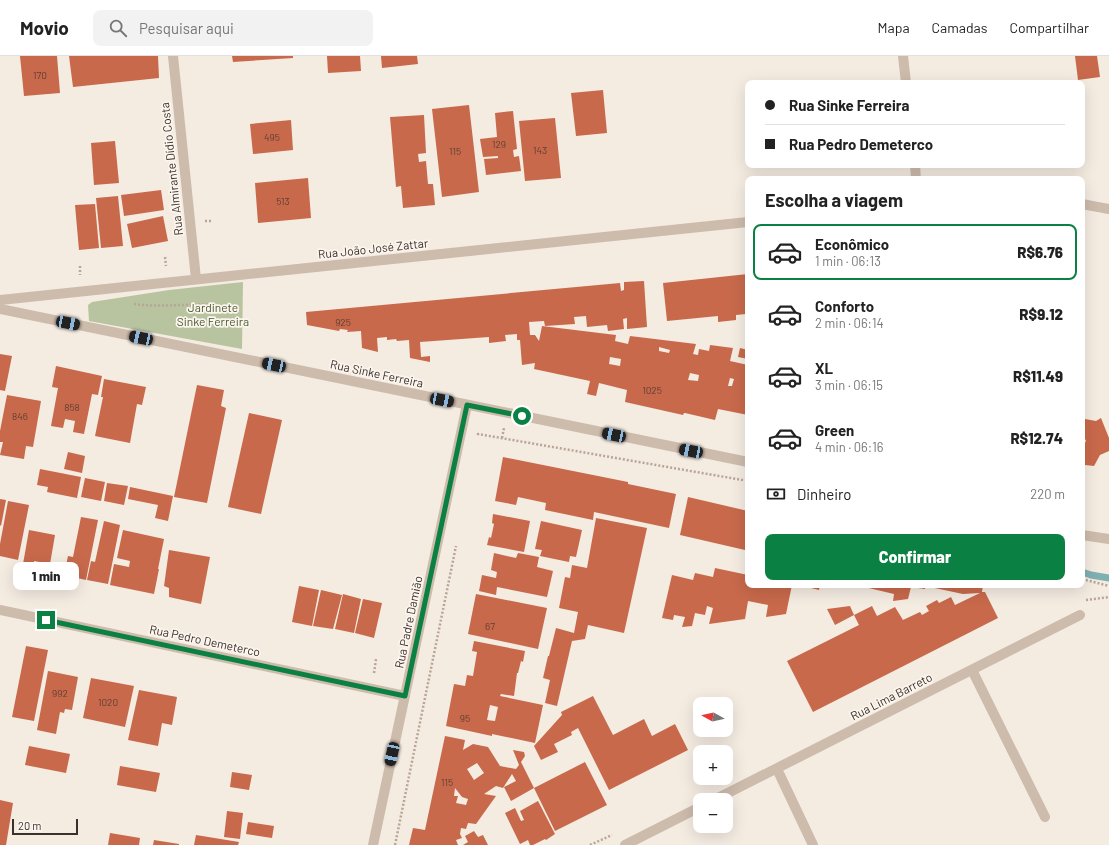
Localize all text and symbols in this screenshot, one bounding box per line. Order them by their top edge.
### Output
search box [93,10,373,46]
text: Movio [20,16,69,39]
icon: search [107,17,129,39]
text: Pesquisar aqui [139,19,234,37]
text: Mapa [878,19,910,36]
text: Camadas [932,19,987,36]
text: Compartilhar [1009,19,1089,36]
house number: 170 [33,69,47,81]
text: Rua Sinke Ferreira [789,96,909,114]
street label: Rua Almirante Dídio Costa [157,102,185,236]
house number: 495 [264,131,280,143]
text: Rua Pedro Demeterco [789,135,933,153]
house number: 129 [492,138,506,150]
house number: 143 [533,144,547,156]
house number: 115 [449,145,461,157]
text: Escolha a viagem [765,189,903,211]
house number: 513 [276,195,290,207]
icon: car [767,234,803,270]
street label: Rua João José Zattar [317,235,429,261]
text: Econômico [815,235,889,253]
text: R$6.76 [1017,243,1063,261]
text: 1 min · 06:13 [815,253,881,269]
icon: car [767,296,803,332]
text: Conforto [815,297,874,315]
park label: Jardinete Sinke Ferreira [177,300,249,328]
text: R$9.12 [1019,305,1063,323]
car [55,315,81,331]
text: 2 min · 06:14 [815,315,884,331]
house number: 925 [335,316,351,328]
car [128,330,154,346]
street label: Rua Sinke Ferreira [329,356,425,390]
car [261,357,287,373]
icon: car [767,358,803,394]
text: XL [815,359,833,377]
text: R$11.49 [1013,367,1063,385]
text: 3 min · 06:15 [815,377,883,393]
house number: 1025 [642,384,662,396]
car [429,392,455,408]
house number: 858 [64,401,80,413]
route start [513,407,531,425]
house number: 846 [12,410,28,422]
icon: car [767,420,803,456]
text: Green [815,421,854,439]
car [601,427,627,443]
text: R$12.74 [1010,429,1063,447]
text: 4 min · 06:16 [815,439,883,455]
car [678,443,704,459]
icon: cash [765,483,787,505]
text: Dinheiro [797,485,852,503]
text: 220 m [1030,486,1065,502]
button: Confirmar [765,534,1065,580]
callout: 1 min [13,562,79,590]
text: 1 min [32,568,60,584]
street label: Rua Padre Damião [391,574,425,670]
route end [37,611,55,629]
house number: 67 [485,620,495,632]
street label: Rua Pedro Demeterco [148,621,262,659]
street label: Rua Lima Barreto [848,669,934,723]
house number: 992 [52,687,68,699]
house number: 1020 [98,696,118,708]
north arrow [693,697,733,737]
map controls [693,697,733,833]
house number: 95 [460,712,470,724]
car [384,741,400,767]
button: + [693,745,733,785]
house number: 115 [441,776,453,788]
button: − [693,793,733,833]
scale bar [12,817,78,836]
text: 20 m [18,819,41,832]

